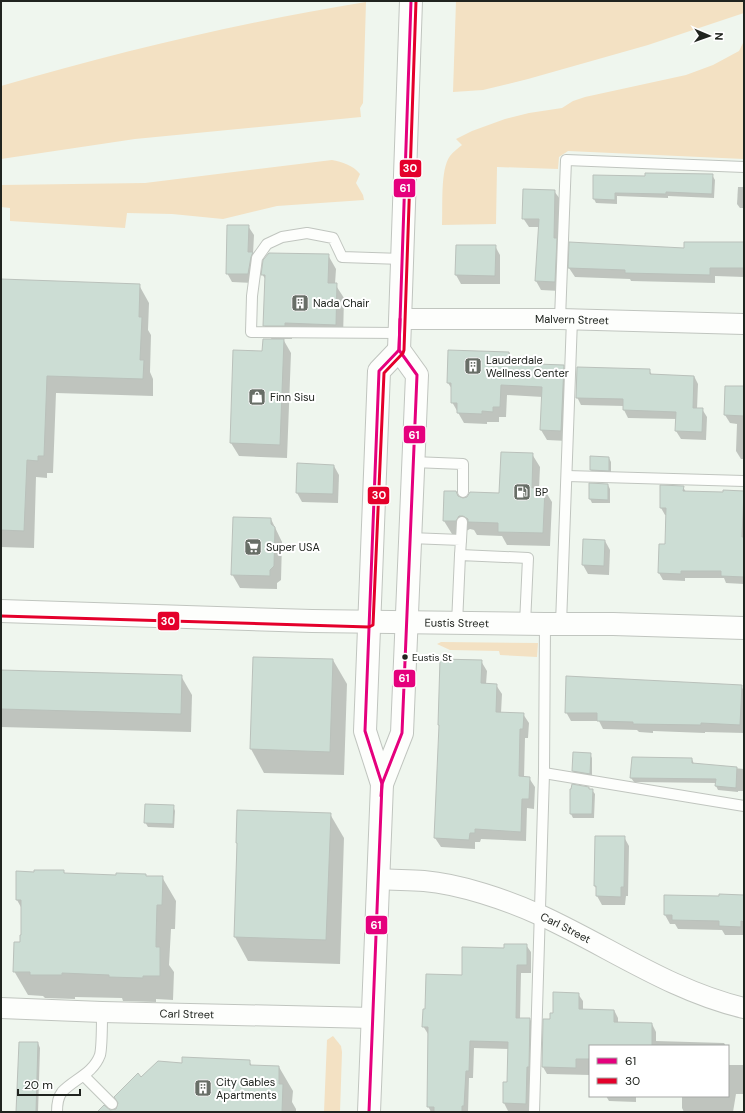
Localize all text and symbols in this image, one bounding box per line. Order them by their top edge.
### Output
north arrow [689,16,729,56]
text: N [712,32,726,41]
line badge: 30 [399,159,422,178]
text: 30 [403,161,417,175]
line badge: 61 [393,178,416,198]
text: 61 [400,181,410,195]
building icon: Nada Chair [290,293,310,313]
place label: Nada Chair [313,296,369,310]
street label: Malvern Street [535,312,609,327]
place label: Lauderdale Wellness Center [486,353,569,380]
building icon: Lauderdale Wellness Center [463,356,483,376]
shop icon: Finn Sisu [247,387,267,407]
place label: Finn Sisu [270,390,315,404]
line badge: 61 [403,425,426,444]
text: 61 [409,428,419,442]
fuel station icon: BP [512,482,532,502]
place label: BP [535,485,548,499]
line badge: 30 [367,486,390,505]
text: 30 [372,488,386,502]
supermarket icon: Super USA [243,537,263,557]
place label: Super USA [266,540,320,554]
line badge: 30 [157,611,180,631]
text: 30 [161,614,175,628]
street label: Eustis Street [425,615,489,630]
place label: Eustis St [412,651,452,664]
marker: Eustis St [400,652,410,662]
line badge: 61 [393,669,416,688]
text: 61 [399,671,409,685]
street label: Carl Street [538,909,593,946]
line badge: 61 [365,915,388,935]
text: 61 [371,918,381,932]
street label: Carl Street [159,1006,214,1021]
legend [589,1045,729,1097]
text: 61 [625,1053,636,1069]
scale bar [18,1071,80,1097]
text: 30 [625,1073,640,1089]
place label: City Gables Apartments [216,1075,277,1102]
text: 20 m [24,1077,53,1093]
building icon: City Gables Apartments [193,1078,213,1098]

